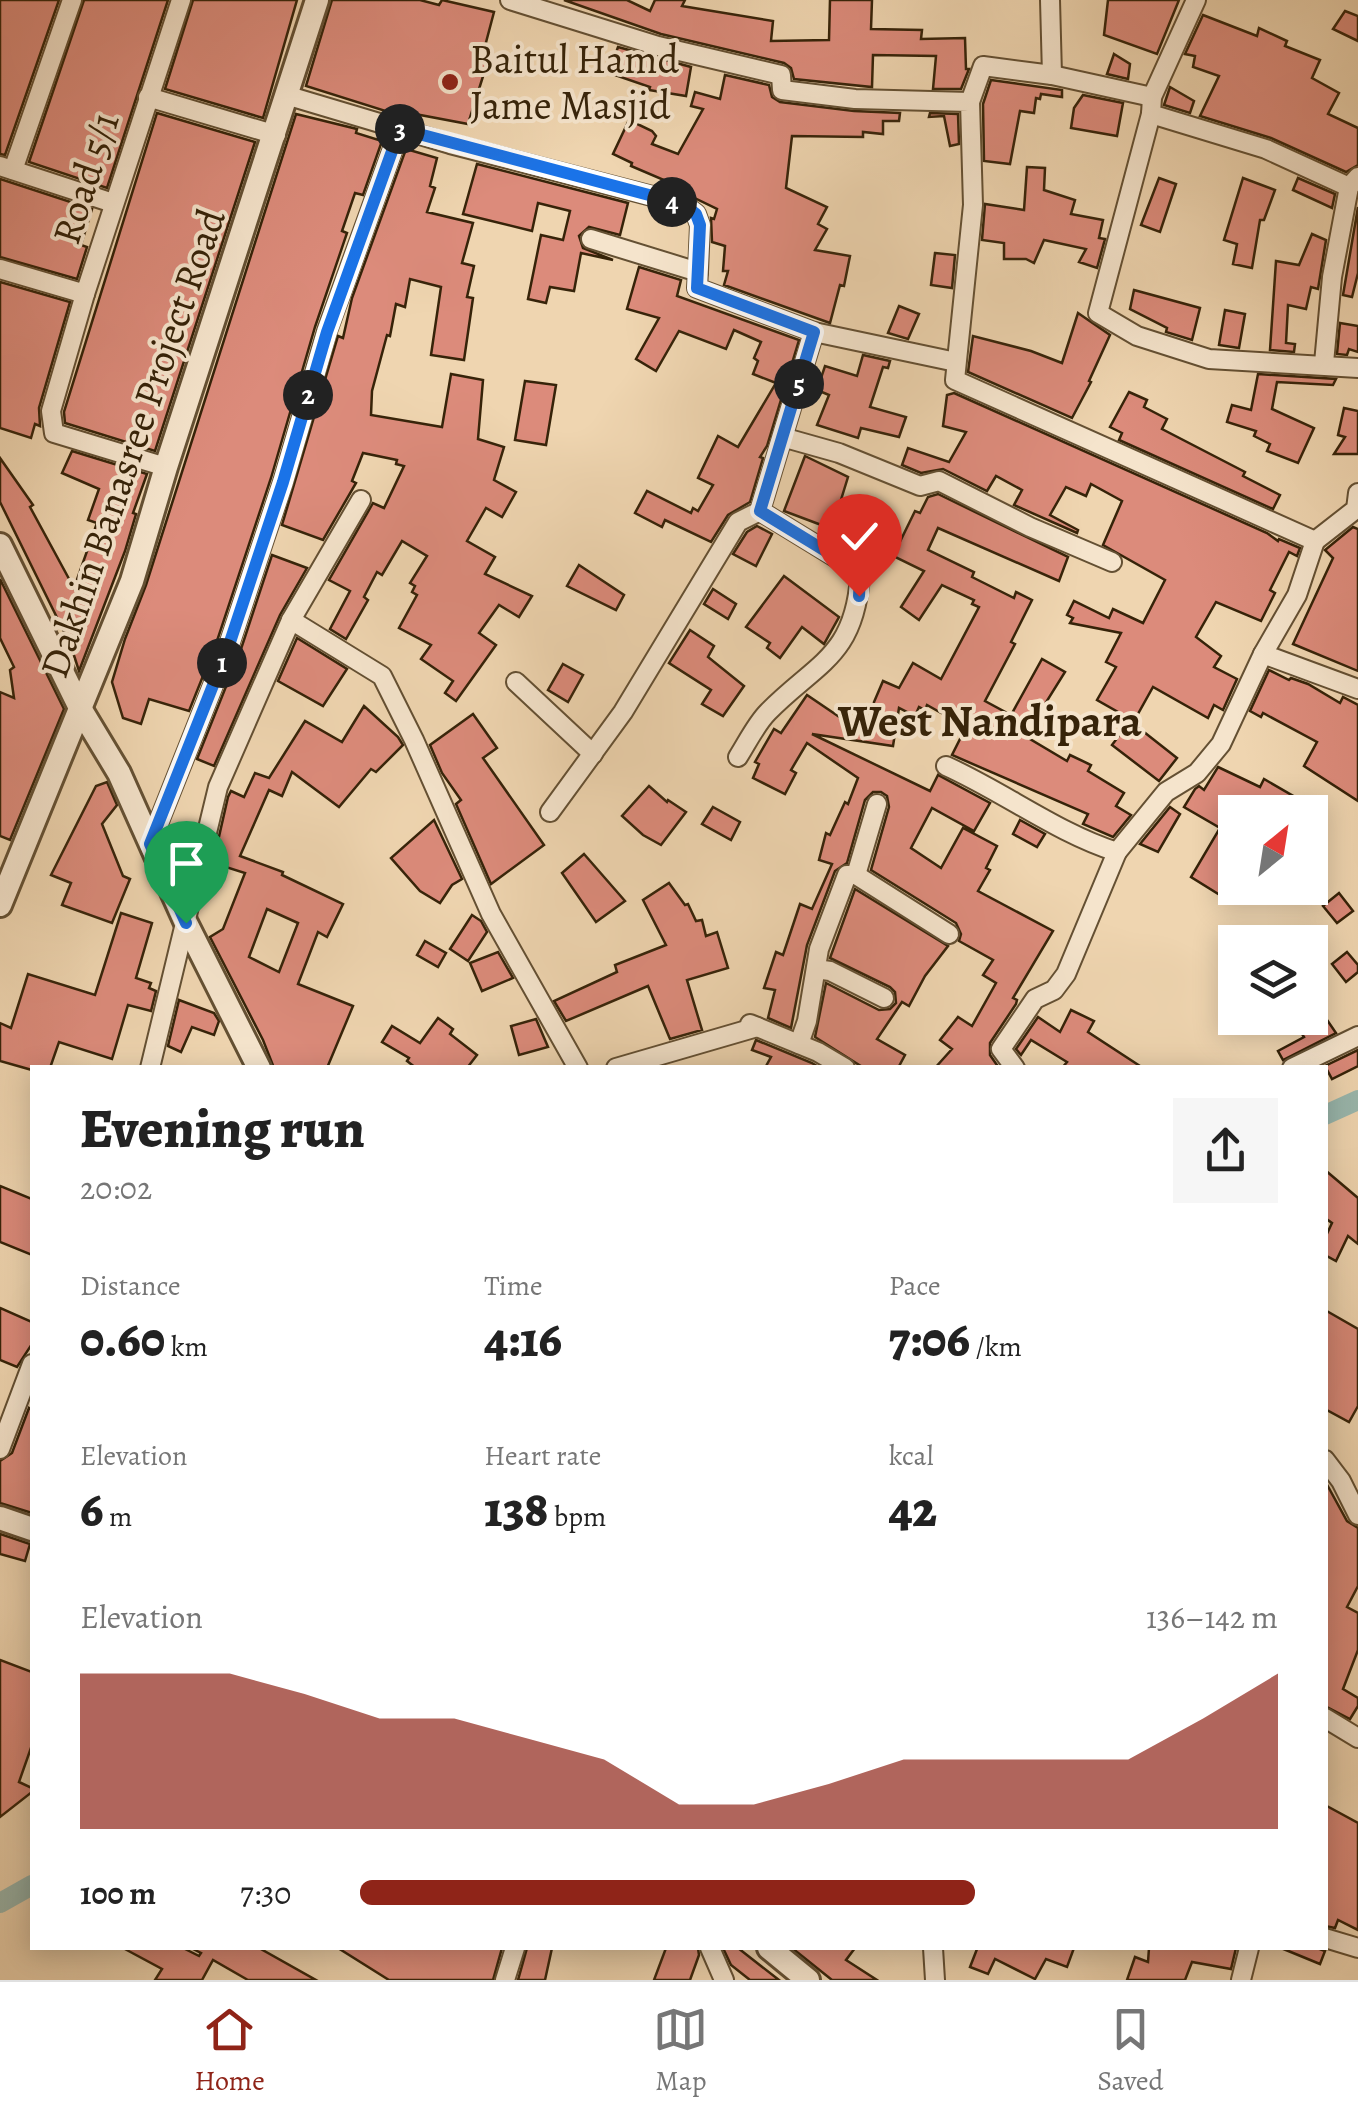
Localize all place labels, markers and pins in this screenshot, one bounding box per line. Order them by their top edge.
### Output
place label: Baitul Hamd Jame Masjid [470,32,680,133]
marker: Baitul Hamd Jame Masjid [439,71,461,93]
pin: 3 [375,104,425,154]
pin: 4 [647,177,697,227]
pin: 5 [774,359,824,409]
pin: 2 [283,370,333,420]
pin [817,494,902,597]
pin: 1 [197,638,247,688]
pin [144,821,229,924]

